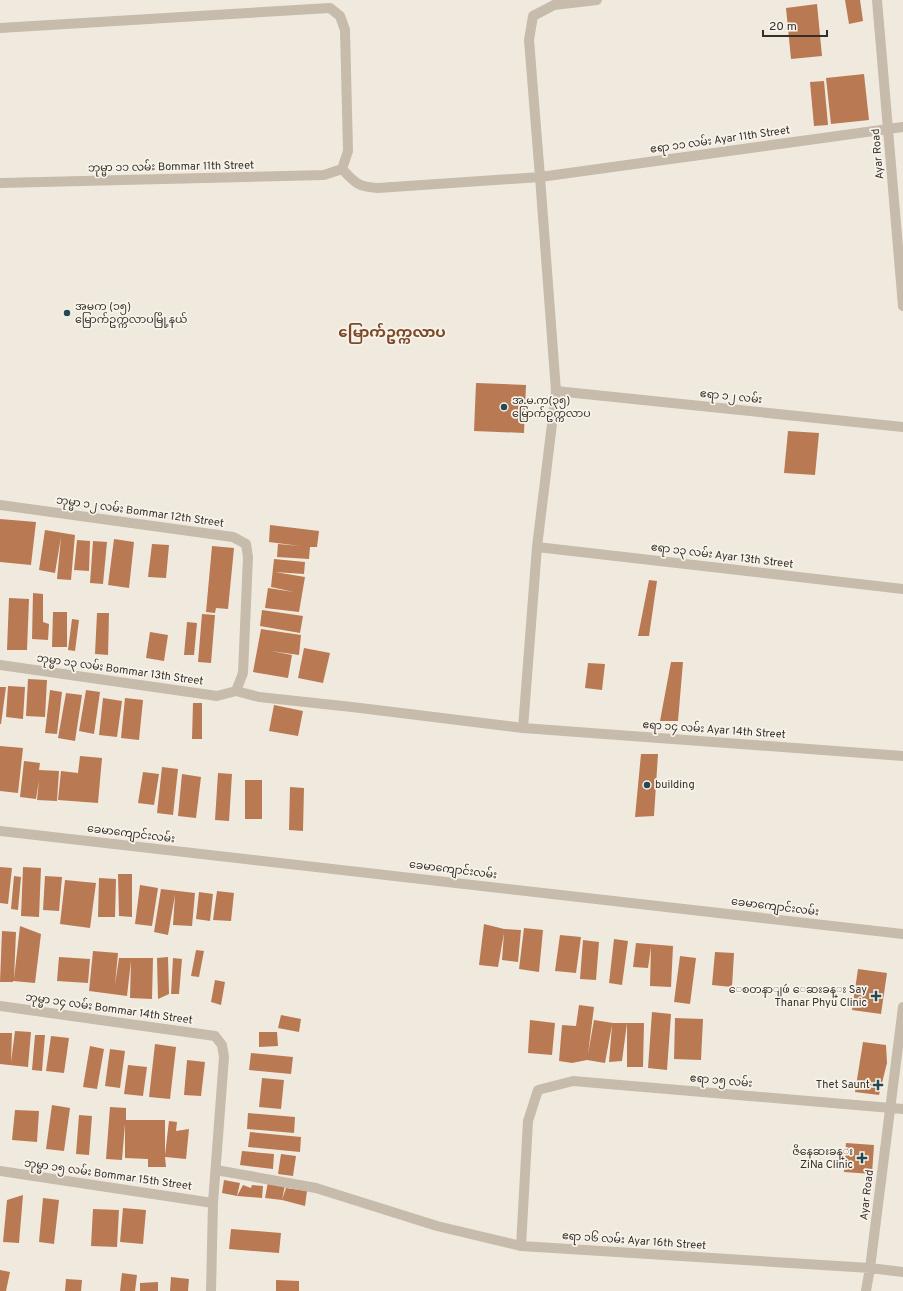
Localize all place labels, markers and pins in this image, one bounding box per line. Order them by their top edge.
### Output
place label: အမက (၁၅) မြောက်ဥက္ကလာပမြို့နယ် [75,300,187,328]
marker: အမက (၁၅) မြောက်ဥက္ကလာပမြို့နယ် [62,308,72,318]
place label: အ.မ.က(၃၅) မြောက်ဥက္ကလာပ [512,394,591,422]
marker: အ.မ.က(၃၅) မြောက်ဥက္ကလာပ [499,402,509,412]
place label: building [655,778,695,792]
marker: building [642,780,652,790]
place label: ေစတနာျဖဴ ေဆးခန္း Say Thanar Phyu Clinic [729,983,867,1010]
marker: ေစတနာျဖဴ ေဆးခန္း Say Thanar Phyu Clinic [870,990,882,1002]
place label: Thet Saunt [816,1078,870,1092]
marker: Thet Saunt [873,1080,883,1090]
place label: ဇိနေဆးခန္း ZiNa Clinic [792,1144,853,1172]
marker: ဇိနေဆးခန္း ZiNa Clinic [856,1152,868,1164]

